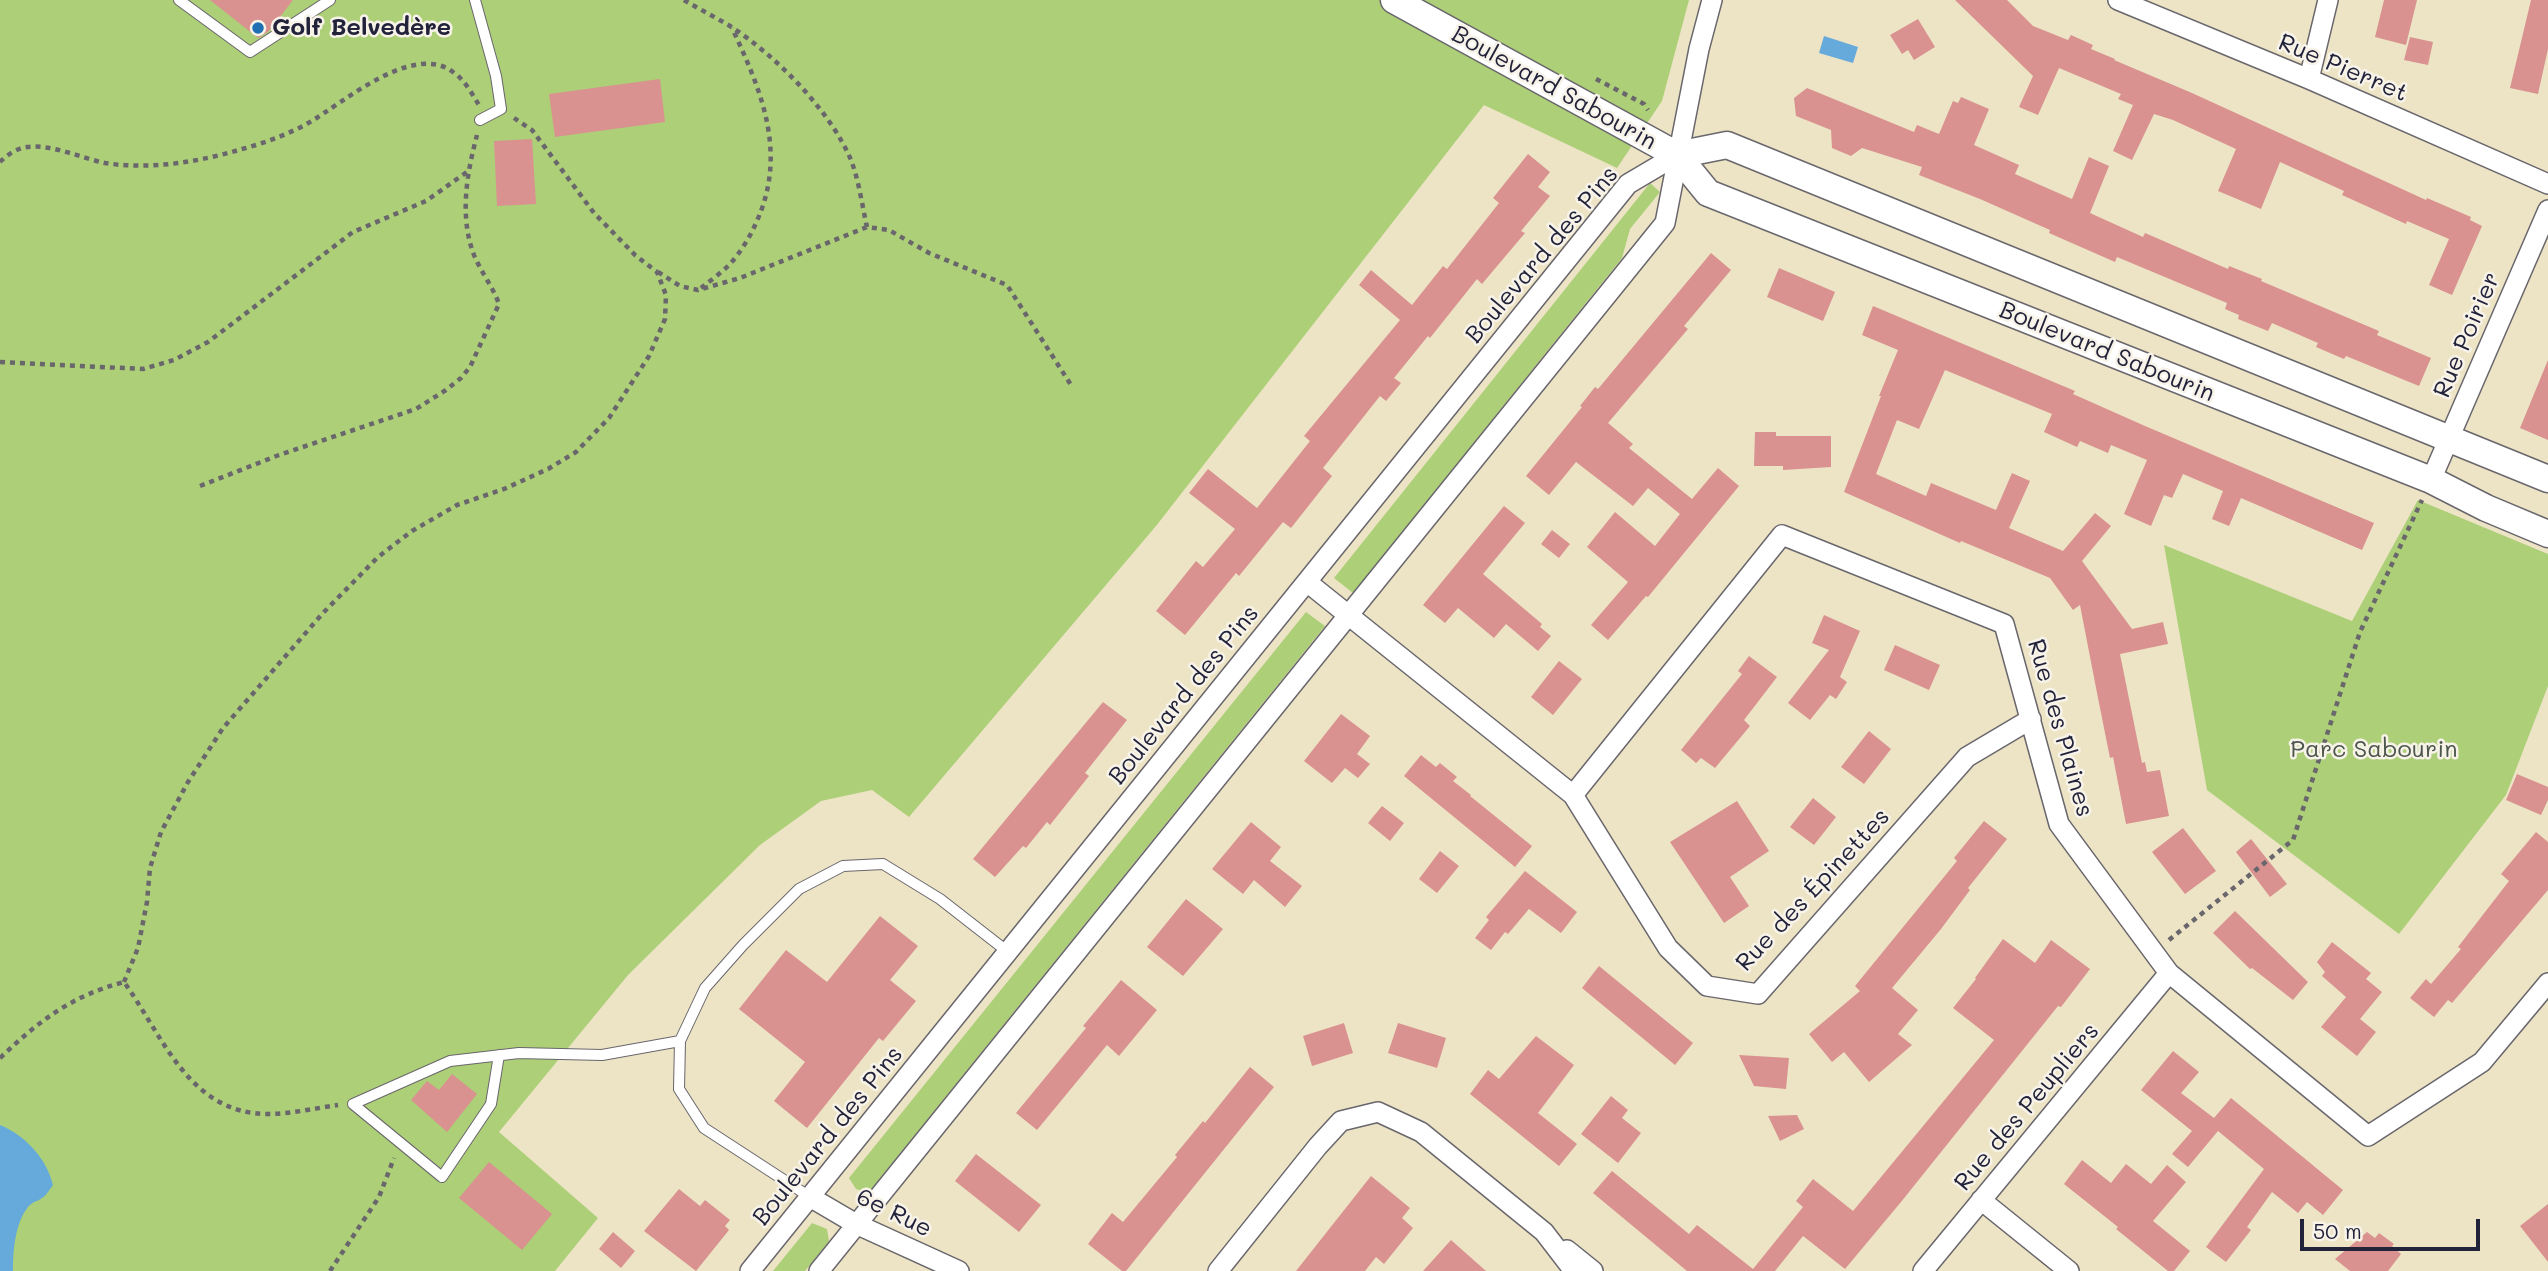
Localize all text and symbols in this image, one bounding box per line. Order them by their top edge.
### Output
place label: Golf Belvedère [272,14,451,42]
marker: Golf Belvedère [250,20,266,36]
street label: Boulevard Sabourin [1447,20,1661,156]
street label: Rue Pierret [2274,28,2412,108]
street label: Boulevard des Pins [1460,161,1624,349]
street label: Rue Poirier [2428,268,2506,402]
street label: Boulevard Sabourin [1995,296,2219,408]
street label: Boulevard des Pins [1103,600,1265,790]
street label: Rue des Plaines [2021,636,2099,820]
park label: Parc Sabourin [2290,736,2458,764]
street label: Rue des Épinettes [1730,803,1896,977]
street label: Rue des Peupliers [1949,1017,2105,1197]
street label: Boulevard des Pins [747,1041,909,1231]
street label: 6e Rue [852,1182,936,1244]
scale bar [2303,1204,2483,1248]
text: 50 m [2313,1217,2362,1244]

